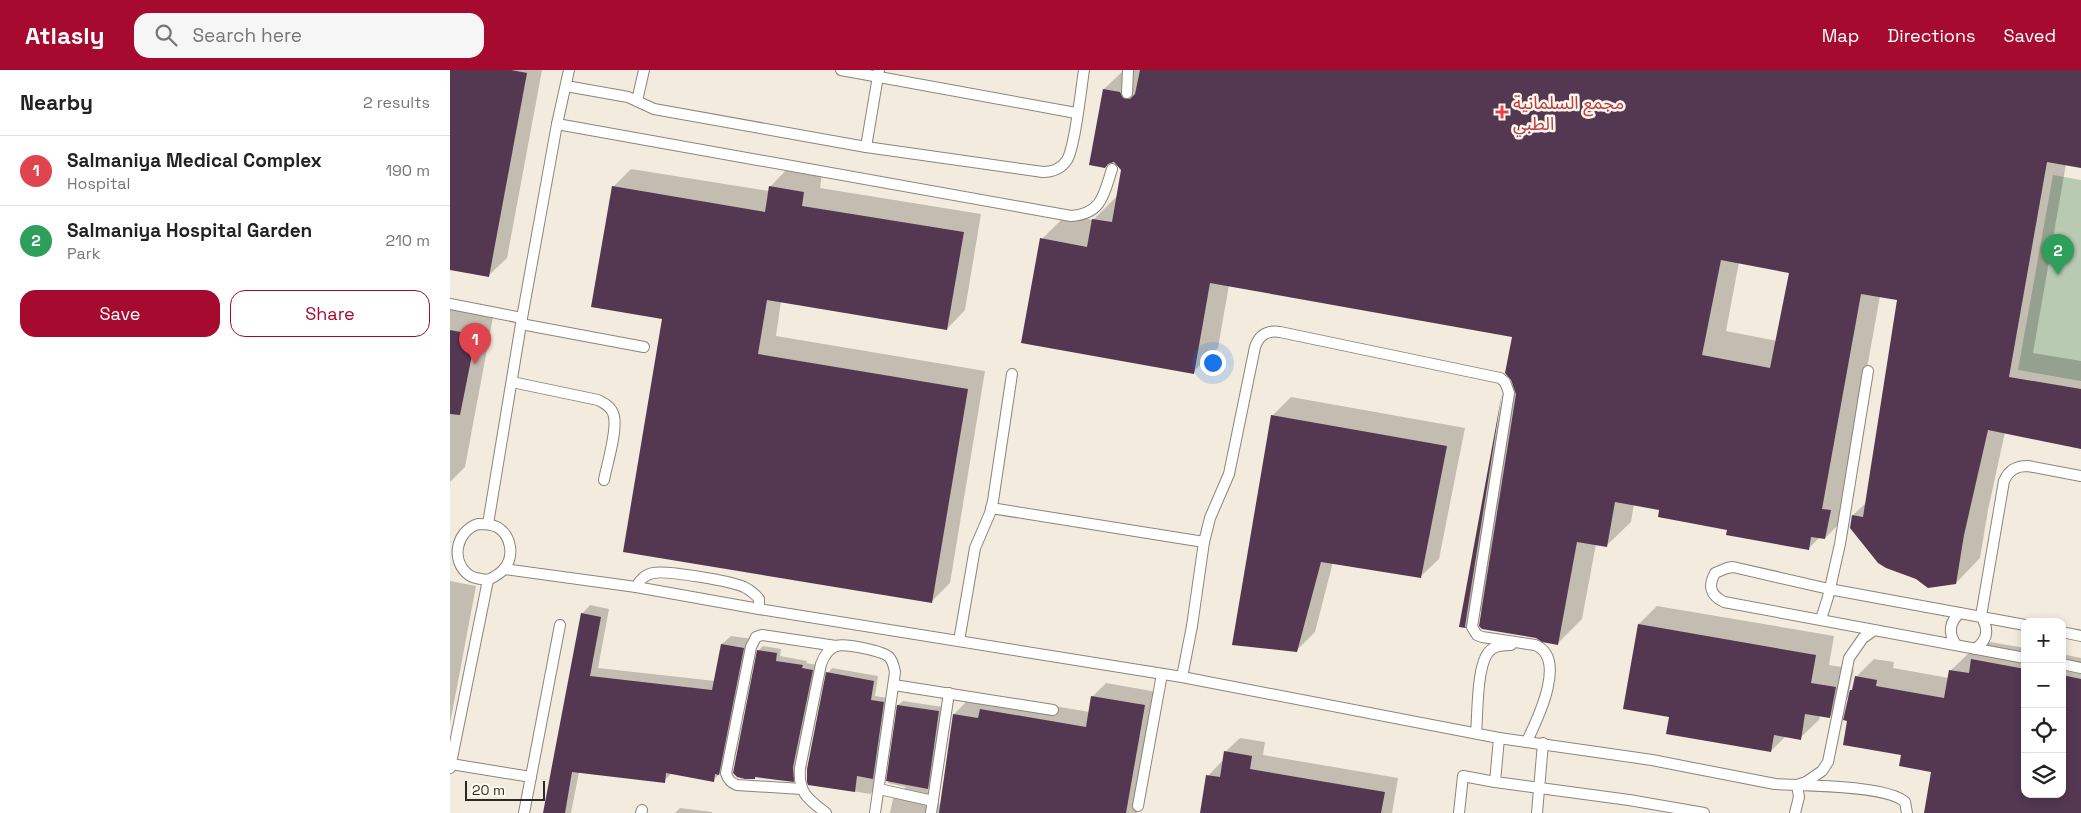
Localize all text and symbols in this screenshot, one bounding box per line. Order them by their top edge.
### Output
search box [134,13,484,58]
text: Atlasly [25,20,104,51]
icon: search [152,21,180,49]
text: Search here [192,23,302,48]
text: Map [1822,24,1859,47]
text: Directions [1887,24,1976,47]
text: Saved [2004,24,2056,47]
text: Nearby [20,89,93,116]
place label: مجمع السلمانية الطبي [1513,91,1624,137]
text: 2 results [363,92,430,113]
marker: مجمع السلمانية الطبي [1495,105,1509,119]
text: Salmaniya Medical Complex [67,148,322,173]
text: 1 [32,160,40,181]
text: 190 m [385,160,430,181]
text: Hospital [67,173,130,194]
text: Salmaniya Hospital Garden [67,218,312,243]
text: 2 [31,230,41,251]
text: 210 m [386,230,430,251]
pin: 2 [2042,234,2074,275]
text: Park [67,243,100,264]
button: Save [20,290,220,337]
button: Share [230,290,430,337]
pin: 1 [459,323,491,364]
your location [1200,350,1226,376]
map controls [2021,618,2066,798]
button: + [2021,618,2066,663]
button: − [2021,663,2066,708]
button: locate [2021,708,2066,753]
button: layers [2021,753,2066,798]
scale bar [465,778,545,801]
text: 20 m [472,781,505,799]

